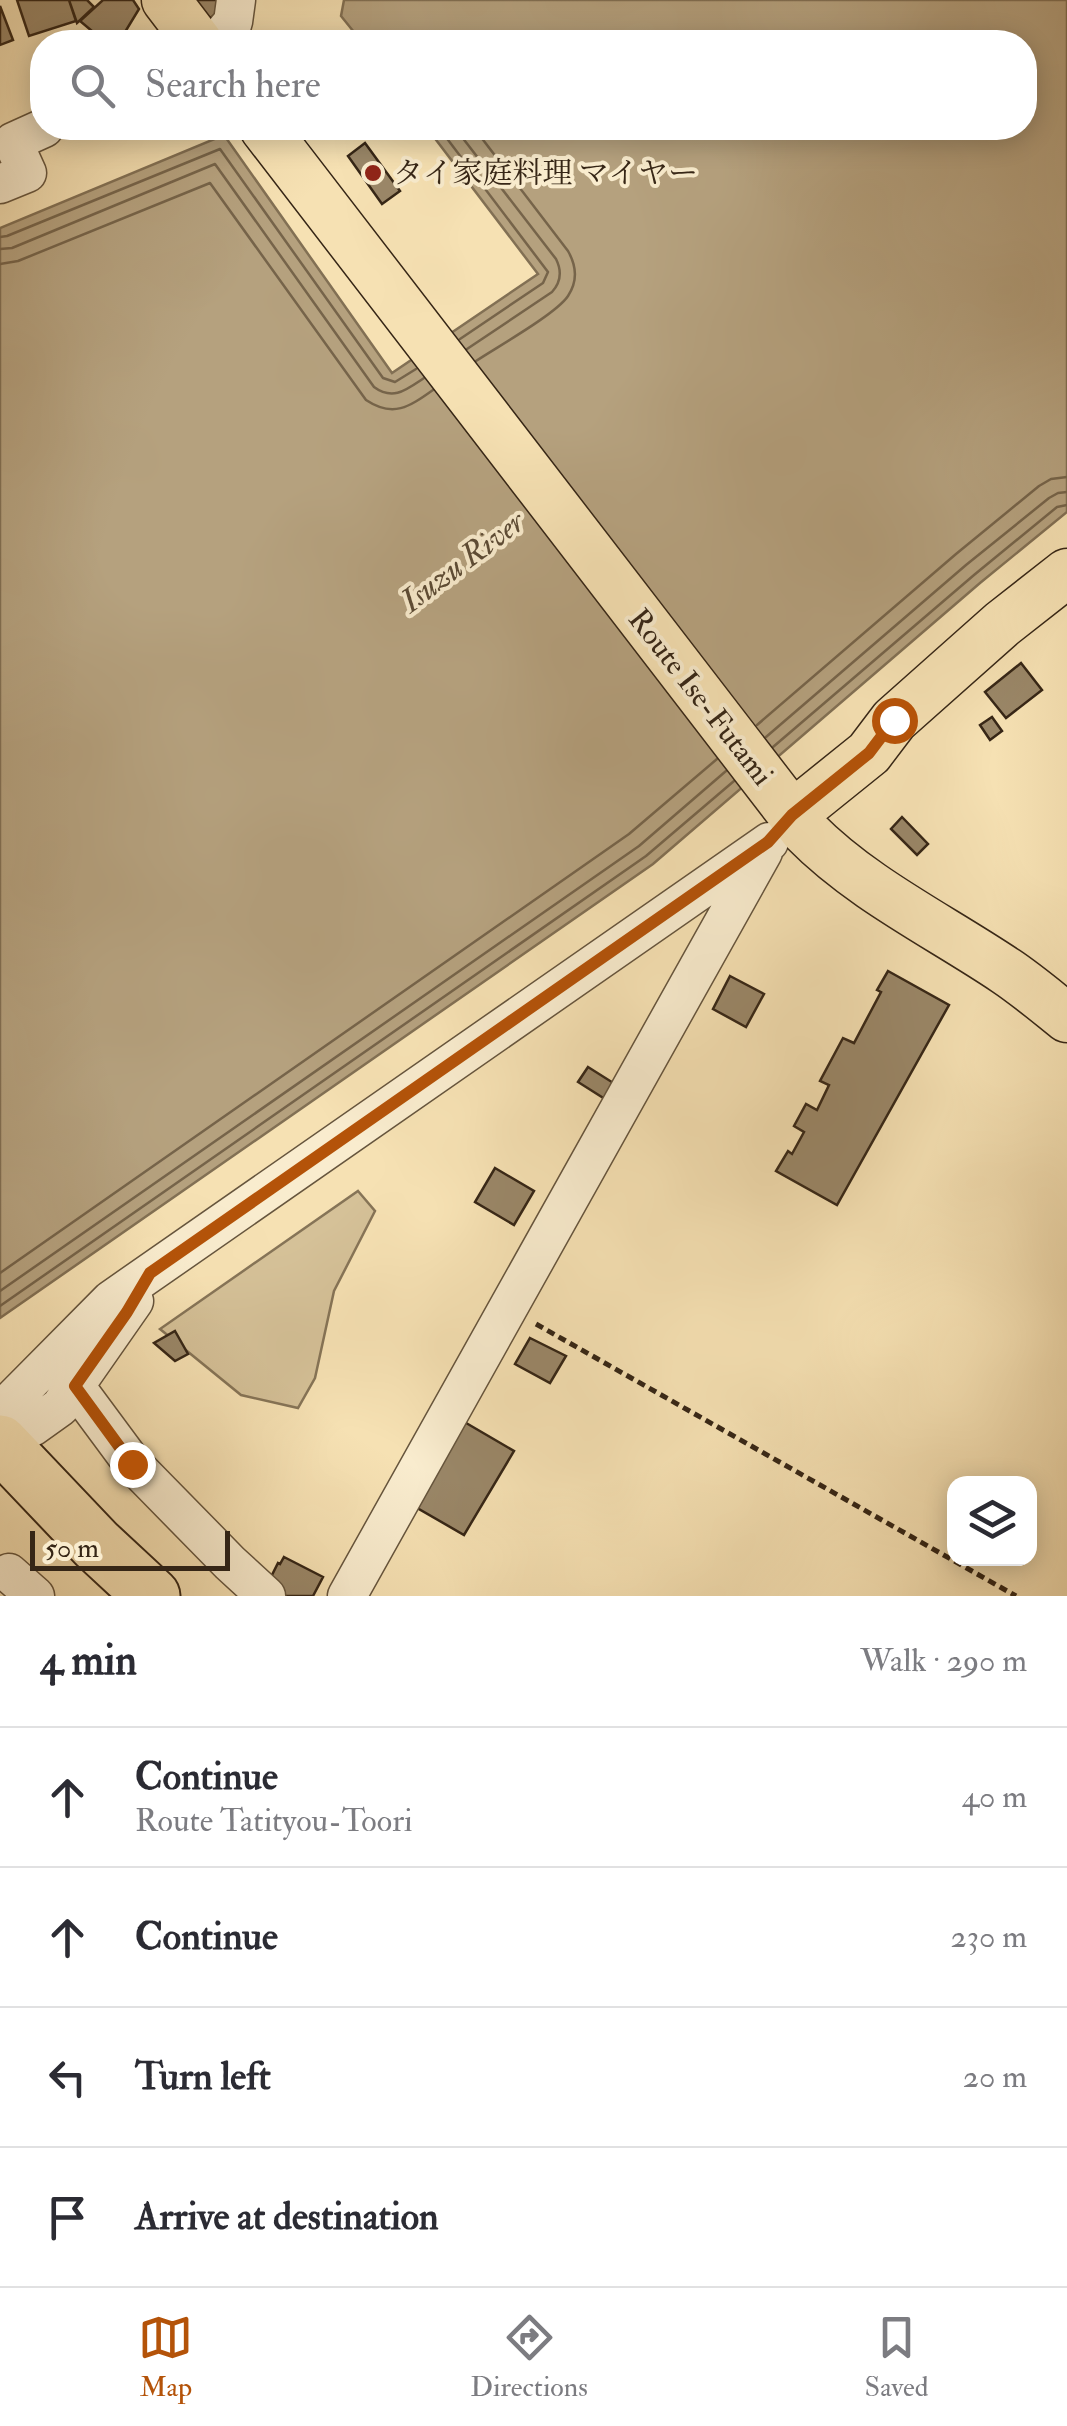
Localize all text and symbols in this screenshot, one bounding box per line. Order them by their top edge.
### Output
search box [30,30,1037,140]
icon: search [65,58,120,113]
text: Search here [145,61,321,109]
place label: タイ家庭料理 マイヤー [393,155,698,192]
marker: タイ家庭料理 マイヤー [362,162,384,184]
water label: Isuzu River [391,501,534,623]
street label: Route Ise-Futami [620,602,781,793]
route start [872,698,918,744]
route end [110,1442,156,1488]
map controls [947,1476,1037,1566]
button: layers [947,1476,1037,1566]
scale bar [30,1526,230,1570]
text: 50 m [45,1531,99,1566]
text: 4 min [40,1635,137,1687]
text: Walk · 290 m [860,1641,1027,1681]
text: Continue [135,1753,278,1801]
icon: ahead [40,1770,95,1825]
text: 40 m [962,1777,1027,1817]
text: Route Tatityou-Toori [135,1801,413,1841]
icon: ahead [40,1910,95,1965]
text: Continue [135,1913,278,1961]
text: 230 m [951,1917,1027,1957]
icon: left [40,2050,95,2105]
text: Turn left [135,2053,271,2101]
text: 20 m [963,2057,1027,2097]
icon: arrive [40,2190,95,2245]
text: Arrive at destination [135,2193,439,2241]
tab: Map [138,2310,193,2405]
tab: Directions [470,2310,588,2405]
tab: Saved [865,2310,929,2405]

